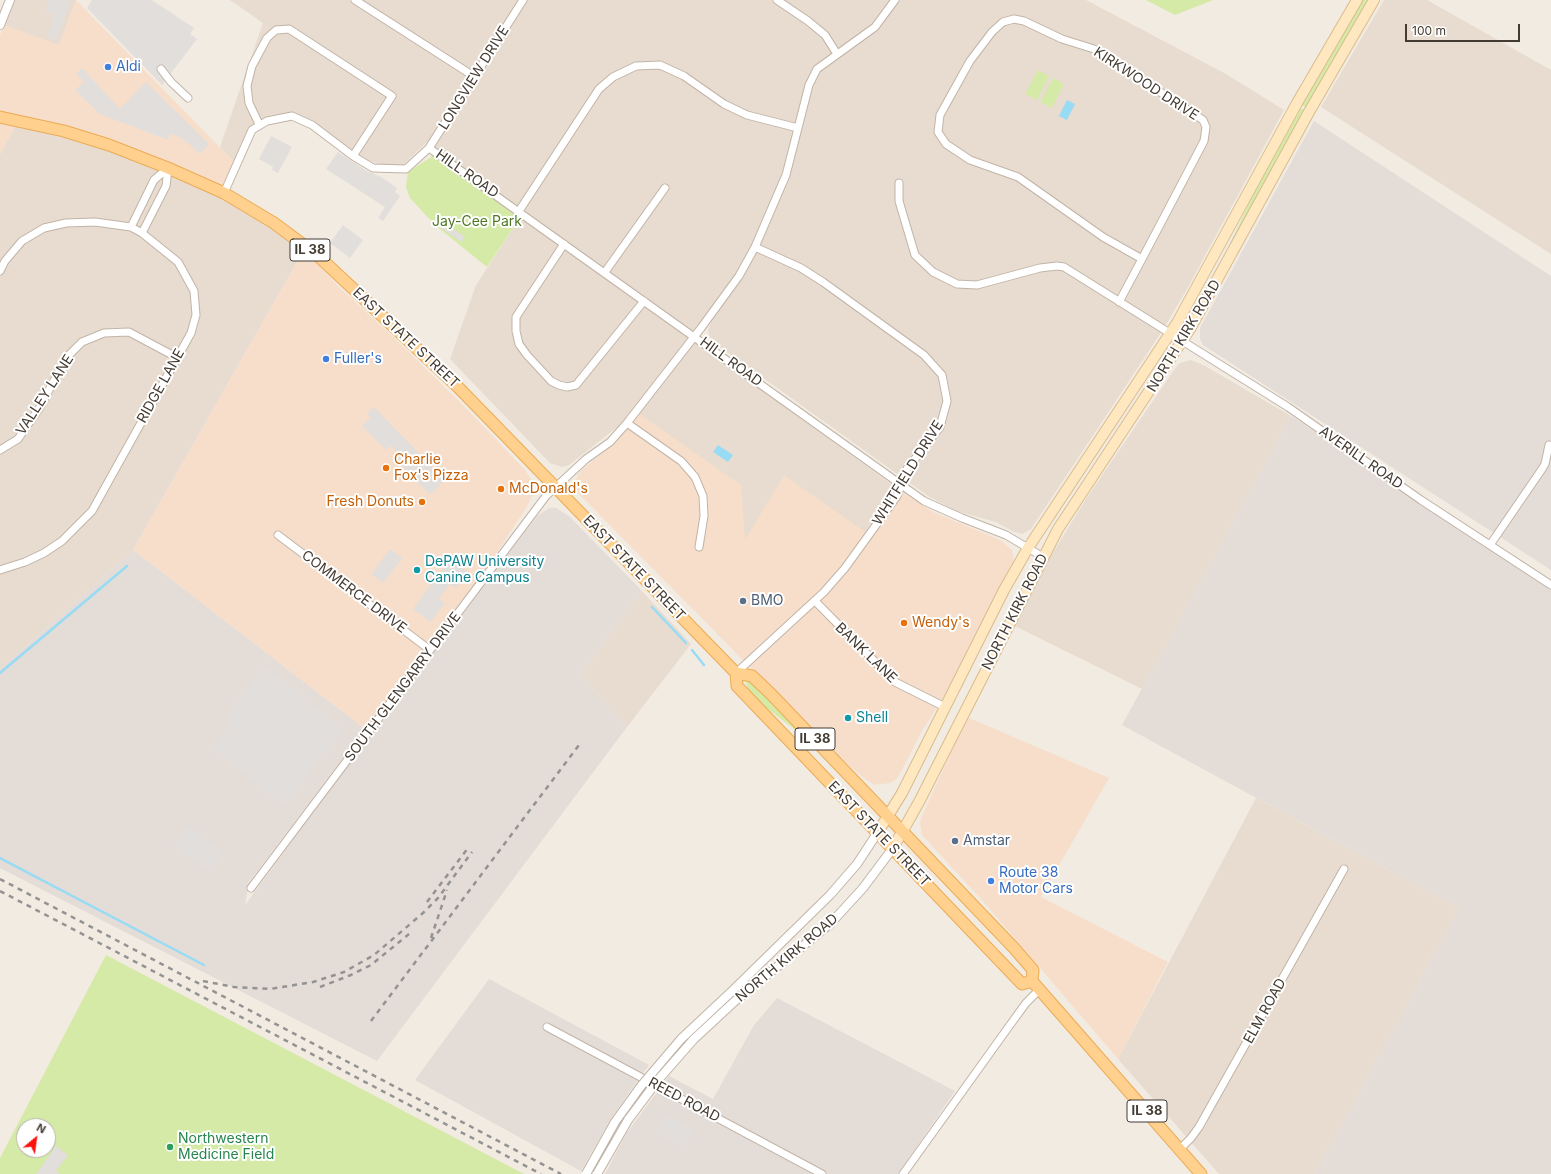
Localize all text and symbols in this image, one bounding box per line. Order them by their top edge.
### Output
scale bar [1407,16,1522,42]
street label: LONGVIEW DRIVE [435,23,513,133]
text: 100 m [1412,23,1446,38]
street label: KIRKWOOD DRIVE [1090,44,1202,124]
place label: Aldi [116,59,141,75]
marker: Aldi [103,62,113,72]
street label: HILL ROAD [432,146,502,202]
park label: Jay-Cee Park [432,214,522,230]
road number: IL 38 [290,239,330,261]
street label: NORTH KIRK ROAD [1144,277,1224,395]
street label: EAST STATE STREET [349,284,463,392]
street label: HILL ROAD [697,334,765,390]
street label: RIDGE LANE [134,346,188,426]
place label: Fuller's [334,351,382,367]
street label: VALLEY LANE [13,352,77,438]
marker: Fuller's [321,354,331,364]
street label: WHITFIELD DRIVE [869,418,947,528]
street label: AVERILL ROAD [1316,423,1406,493]
place label: Charlie Fox's Pizza [394,452,469,484]
marker: Charlie Fox's Pizza [381,463,391,473]
place label: McDonald's [509,481,588,497]
marker: McDonald's [496,484,506,494]
place label: Fresh Donuts [326,494,414,510]
marker: Fresh Donuts [417,497,427,507]
street label: EAST STATE STREET [579,512,689,624]
street label: COMMERCE DRIVE [298,547,410,637]
street label: NORTH KIRK ROAD [978,551,1052,673]
place label: DePAW University Canine Campus [425,554,544,586]
marker: DePAW University Canine Campus [412,565,422,575]
place label: BMO [751,593,784,609]
marker: BMO [738,596,748,606]
street label: SOUTH GLENGARRY DRIVE [341,609,465,765]
place label: Wendy's [912,615,970,631]
marker: Wendy's [899,618,909,628]
street label: BANK LANE [832,619,900,687]
place label: Shell [856,710,888,726]
marker: Shell [843,713,853,723]
road number: IL 38 [795,728,835,750]
street label: EAST STATE STREET [824,778,934,890]
place label: Amstar [963,833,1010,849]
marker: Amstar [950,836,960,846]
place label: Route 38 Motor Cars [999,865,1073,898]
marker: Route 38 Motor Cars [986,876,996,886]
street label: NORTH KIRK ROAD [733,910,841,1006]
street label: ELM ROAD [1240,975,1290,1047]
street label: REED ROAD [645,1074,723,1126]
road number: IL 38 [1127,1100,1167,1122]
north arrow [16,1118,56,1158]
text: N [34,1120,48,1137]
place label: Northwestern Medicine Field [178,1131,274,1164]
marker: Northwestern Medicine Field [165,1142,175,1152]

